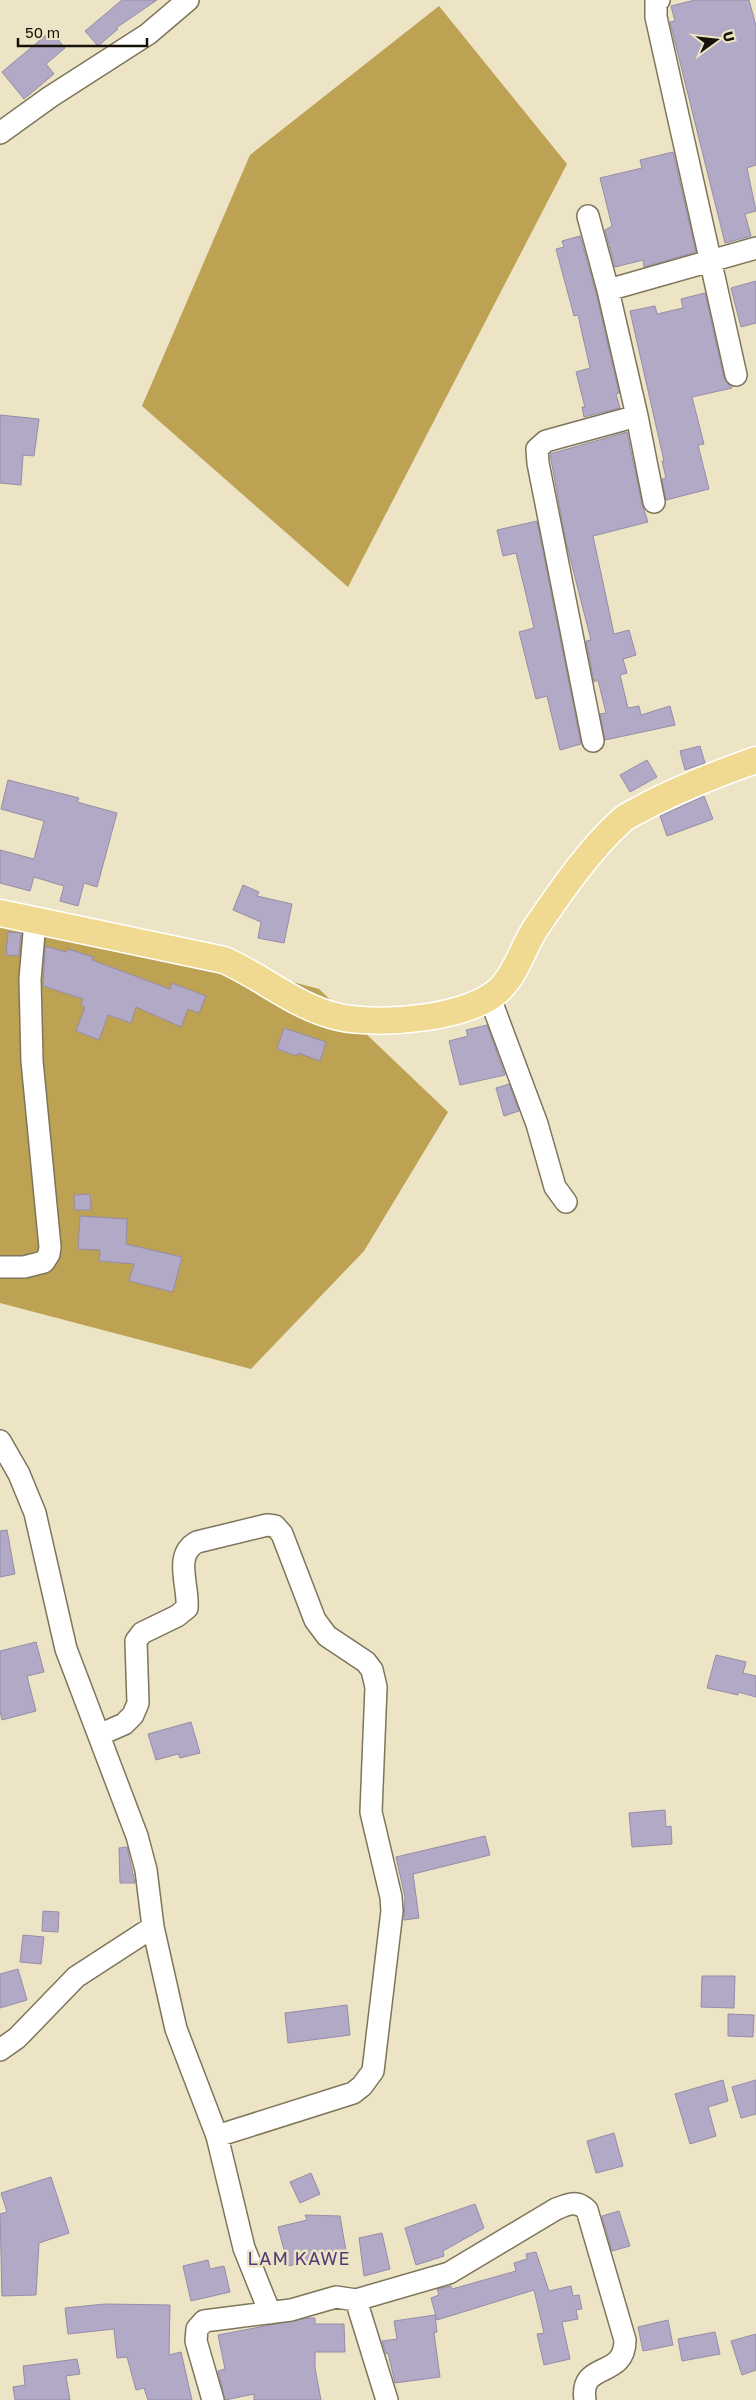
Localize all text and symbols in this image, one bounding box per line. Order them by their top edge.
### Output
scale bar [18,15,146,47]
north arrow [691,15,741,65]
text: 50 m [25,23,60,41]
text: U [720,29,739,44]
district label: LAM KAWE [248,2247,350,2269]

